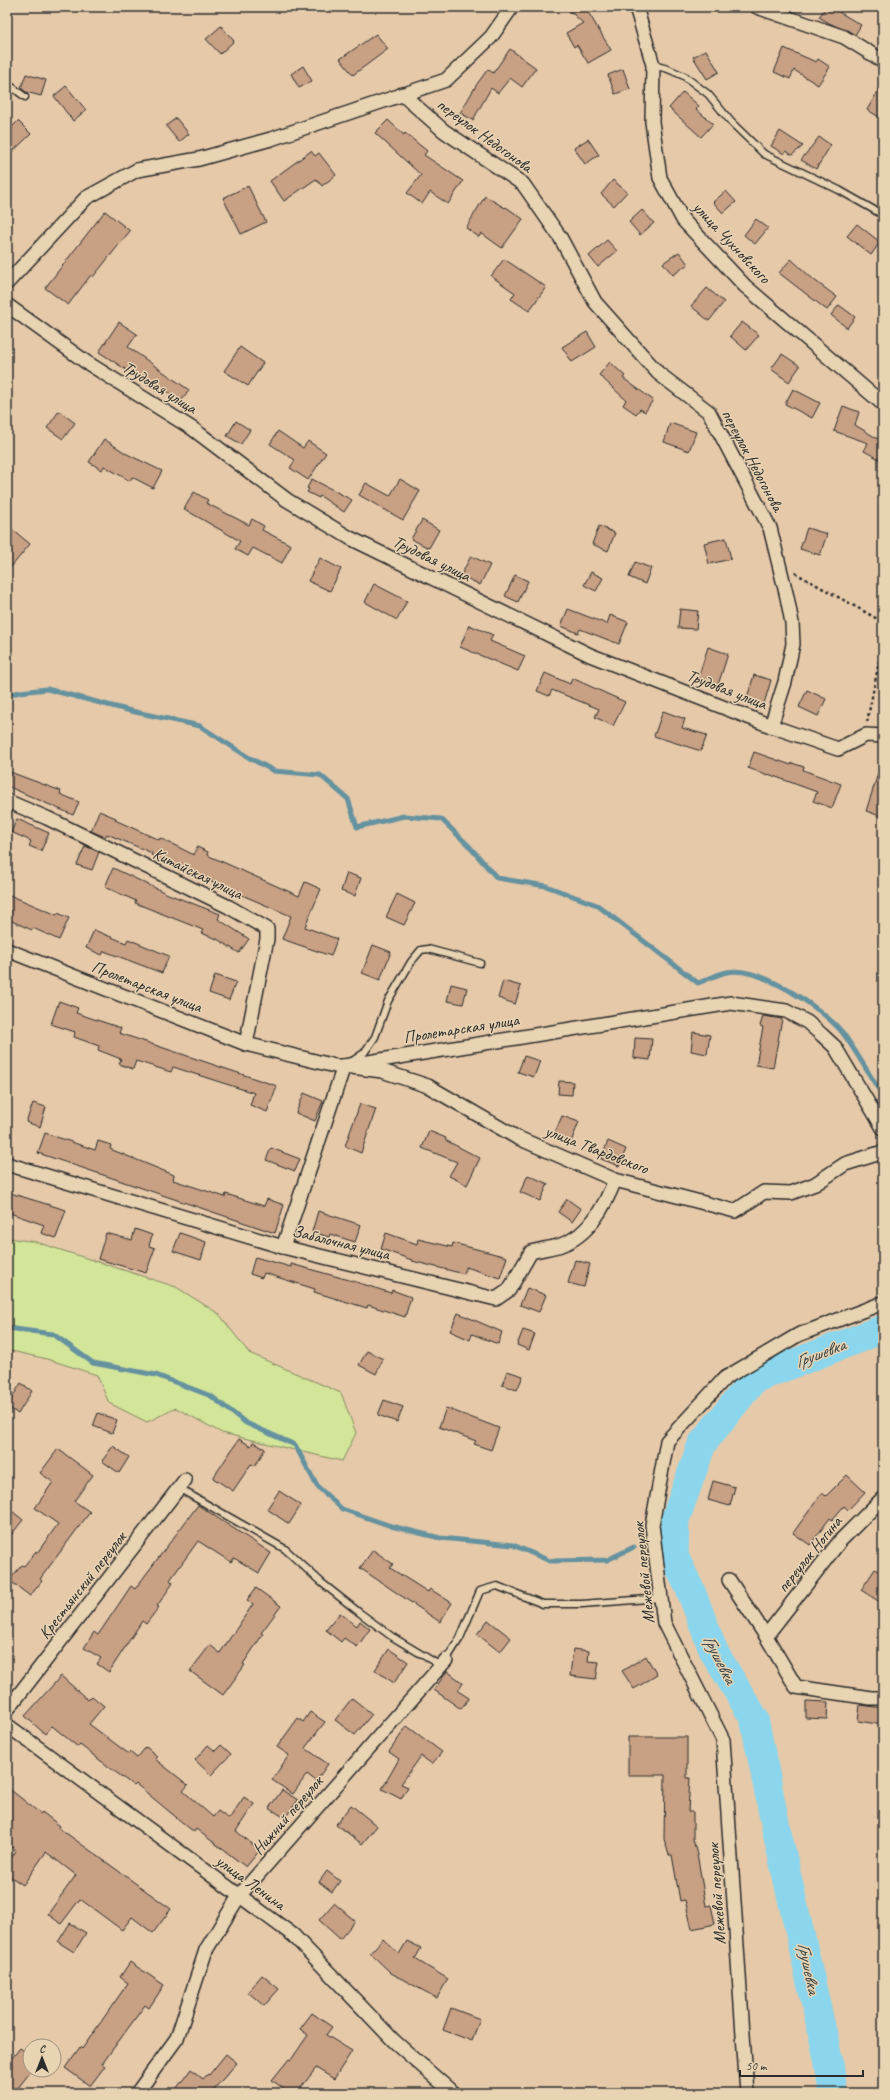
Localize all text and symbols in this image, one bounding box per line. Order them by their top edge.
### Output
street label: переулок Недогонова [433,94,538,178]
street label: улица Чухновского [688,196,776,288]
street label: Трудовая улица [119,356,202,419]
street label: переулок Недогонова [717,405,789,517]
street label: Трудовая улица [390,531,475,587]
street label: Трудовая улица [684,665,771,715]
street label: Китайская улица [150,843,247,905]
street label: Пролетарская улица [89,956,206,1018]
street label: Пролетарская улица [402,1009,521,1048]
street label: улица Твардовского [541,1120,652,1179]
street label: Забалочная улица [290,1220,393,1265]
water label: Грушевка [792,1332,851,1373]
street label: переулок Ногина [772,1511,848,1597]
street label: Межевой переулок [628,1520,659,1625]
street label: Крестьянский переулок [34,1526,132,1643]
water label: Грушевка [698,1631,743,1690]
street label: Нижний переулок [247,1770,328,1859]
street label: Межевой переулок [702,1841,731,1945]
street label: улица Ленина [211,1850,291,1916]
water label: Грушевка [793,1940,826,1998]
north arrow [22,2038,62,2078]
text: С [39,2041,46,2055]
scale bar [740,2052,863,2078]
text: 50 m [746,2058,768,2074]

